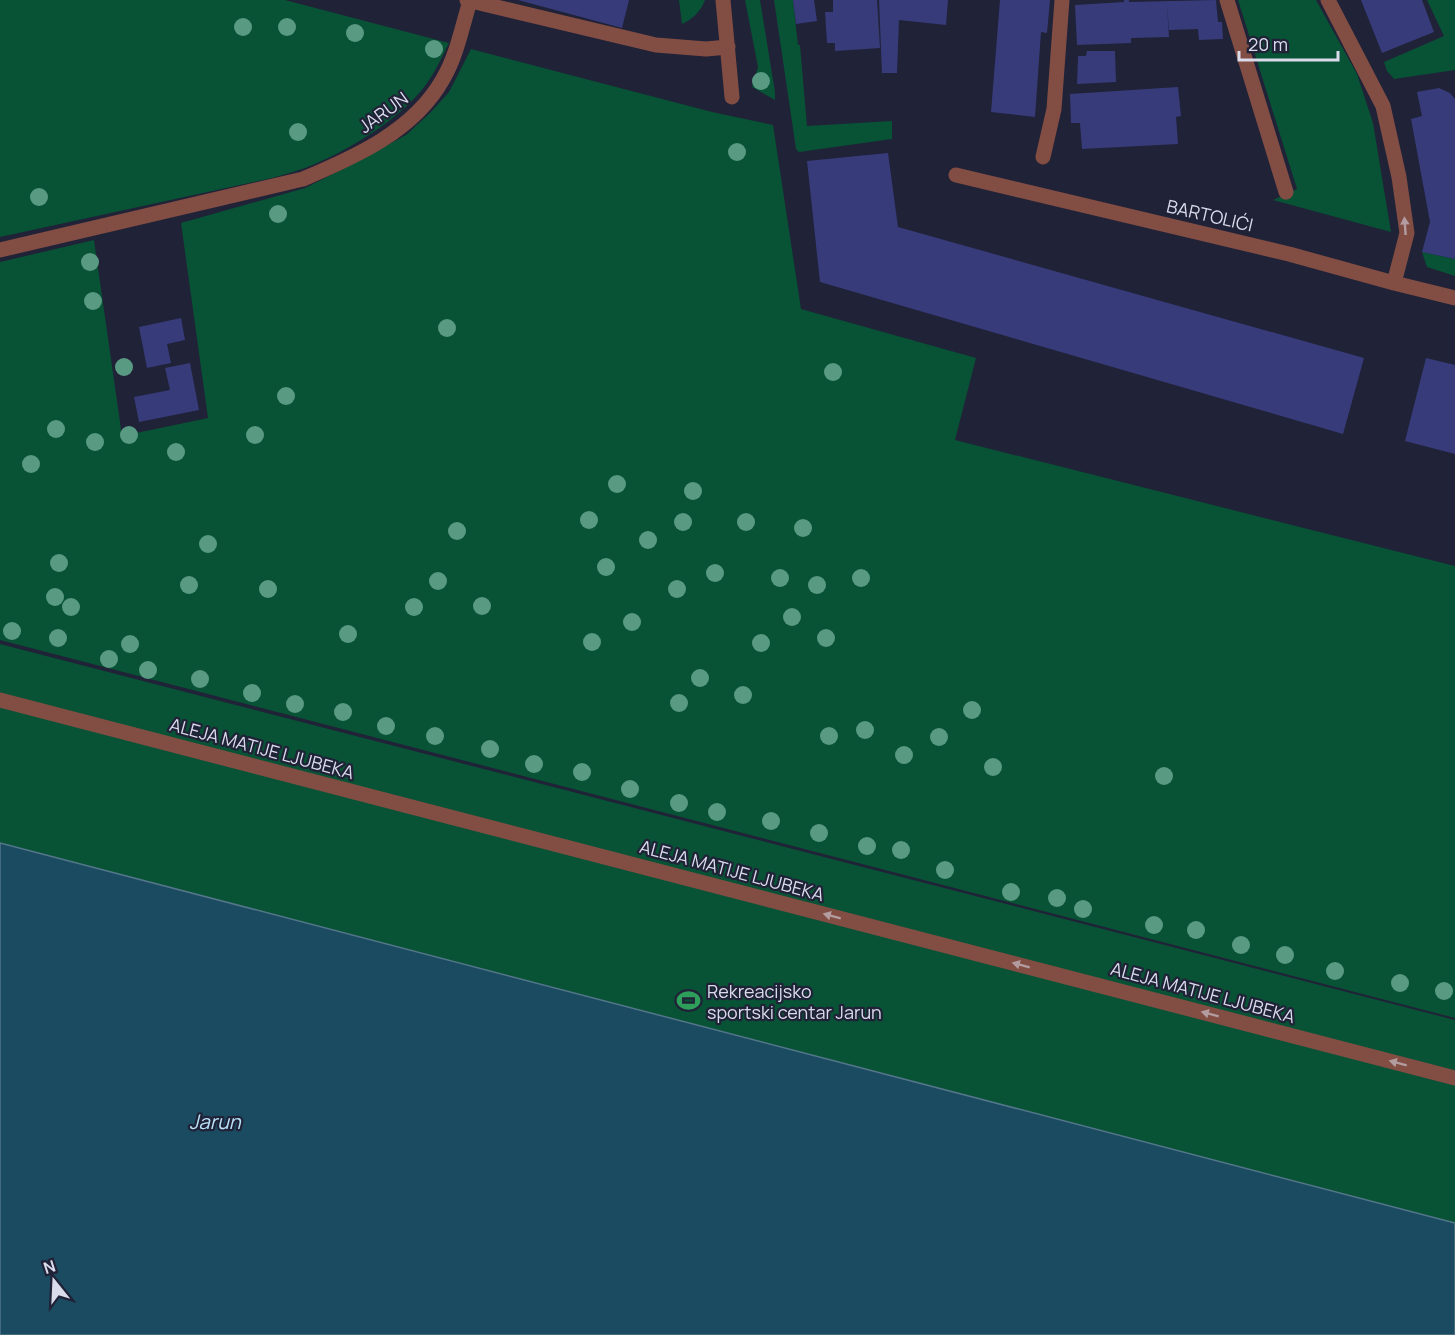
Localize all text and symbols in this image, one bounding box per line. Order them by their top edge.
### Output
scale bar [1239,24,1338,62]
text: 20 m [1248,32,1288,56]
street label: JARUN [353,86,413,138]
street label: BARTOLIĆI [1164,193,1256,237]
one-way arrow [1400,217,1410,236]
street label: ALEJA MATIJE LJUBEKA [167,712,357,784]
street label: ALEJA MATIJE LJUBEKA [637,834,827,906]
one-way arrow [823,910,841,920]
street label: ALEJA MATIJE LJUBEKA [1108,956,1298,1028]
one-way arrow [1012,960,1030,969]
place label: Rekreacijsko sportski centar Jarun [707,979,882,1024]
sports icon: Rekreacijsko sportski centar Jarun [676,988,702,1014]
one-way arrow [1201,1009,1219,1018]
one-way arrow [1389,1058,1407,1067]
water label: Jarun [189,1108,242,1135]
north arrow [24,1251,84,1311]
text: N [40,1254,58,1279]

